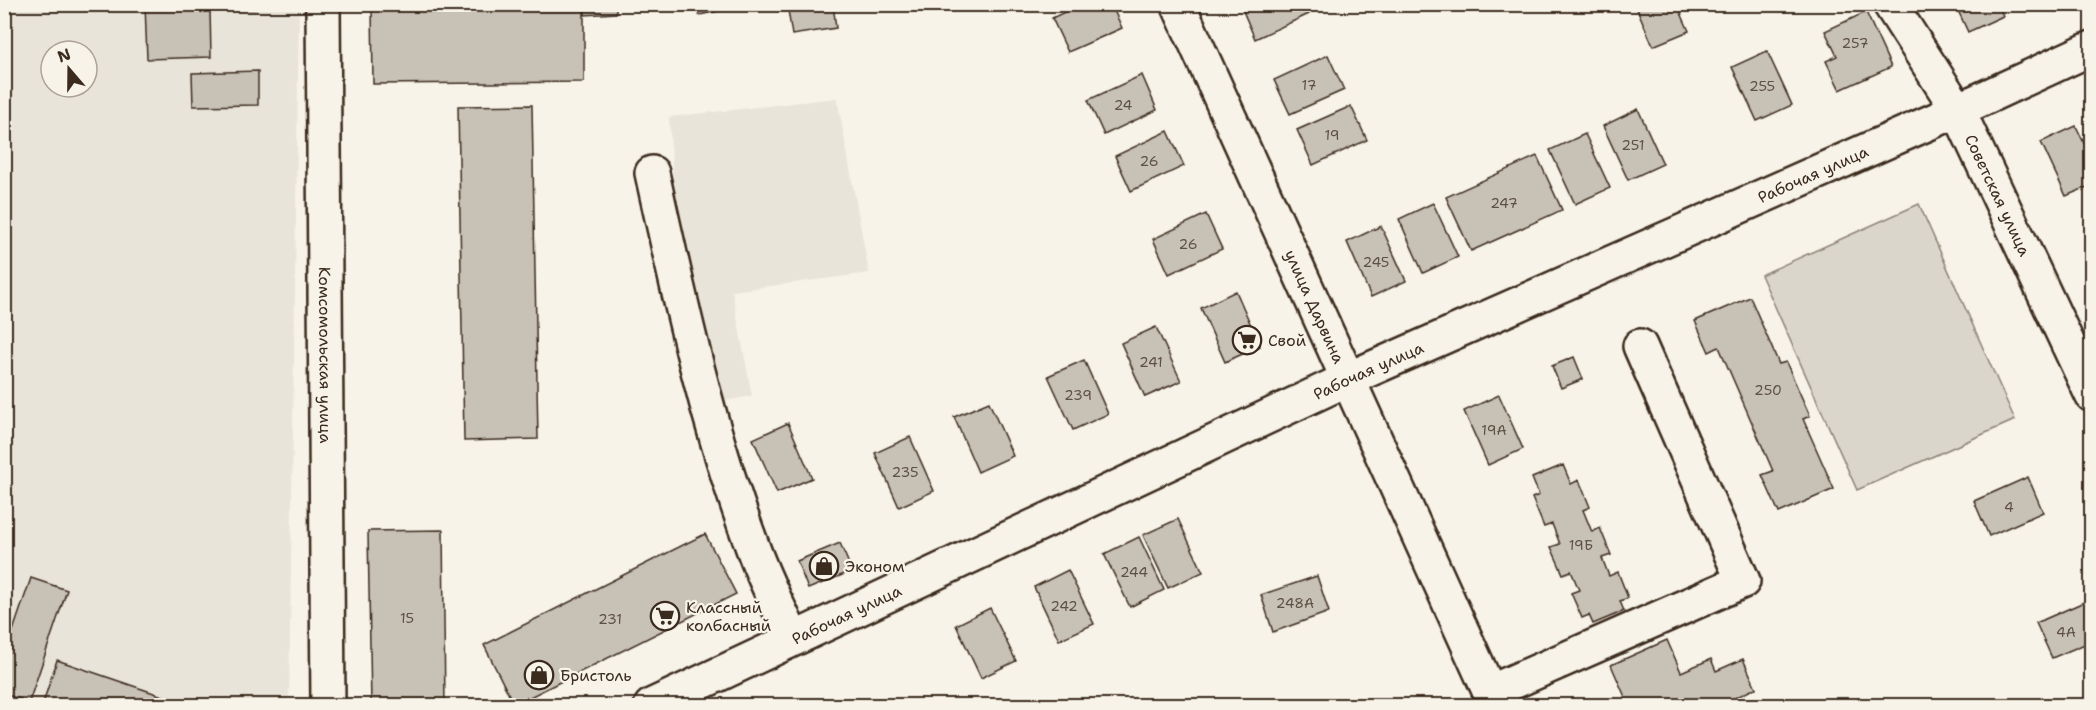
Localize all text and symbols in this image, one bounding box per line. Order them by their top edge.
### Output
house number: 257 [1841,34,1869,52]
north arrow [39,39,99,99]
text: N [54,43,74,67]
house number: 17 [1302,76,1316,94]
house number: 255 [1749,77,1775,95]
house number: 24 [1114,96,1133,114]
house number: 19 [1324,126,1340,144]
street label: Советская улица [1960,131,2035,260]
house number: 251 [1621,136,1645,154]
street label: Рабочая улица [1755,141,1872,208]
house number: 26 [1140,152,1159,170]
house number: 247 [1490,194,1518,212]
house number: 26 [1179,235,1198,253]
street label: улица Дарвина [1280,246,1349,367]
house number: 245 [1363,253,1389,271]
street label: Комсомольская улица [314,267,336,443]
supermarket icon: Свой [1231,324,1263,356]
place label: Свой [1268,330,1306,351]
street label: Рабочая улица [1310,337,1427,405]
house number: 241 [1139,353,1163,371]
house number: 250 [1754,381,1782,399]
house number: 239 [1064,386,1092,404]
house number: 19А [1481,421,1507,439]
house number: 235 [891,463,919,481]
house number: 4 [2004,498,2014,516]
house number: 19Б [1569,536,1593,554]
shop icon: Эконом [808,550,840,582]
place label: Эконом [845,556,904,577]
house number: 244 [1120,563,1148,581]
street label: Рабочая улица [789,580,905,649]
house number: 248А [1276,594,1314,612]
place label: Классный колбасный [686,597,771,636]
house number: 242 [1050,597,1078,615]
supermarket icon: Классный колбасный [649,600,681,632]
house number: 15 [400,609,414,627]
house number: 231 [598,610,622,628]
house number: 4А [2056,623,2076,641]
shop icon: Бристоль [523,659,555,691]
place label: Бристоль [560,665,632,686]

